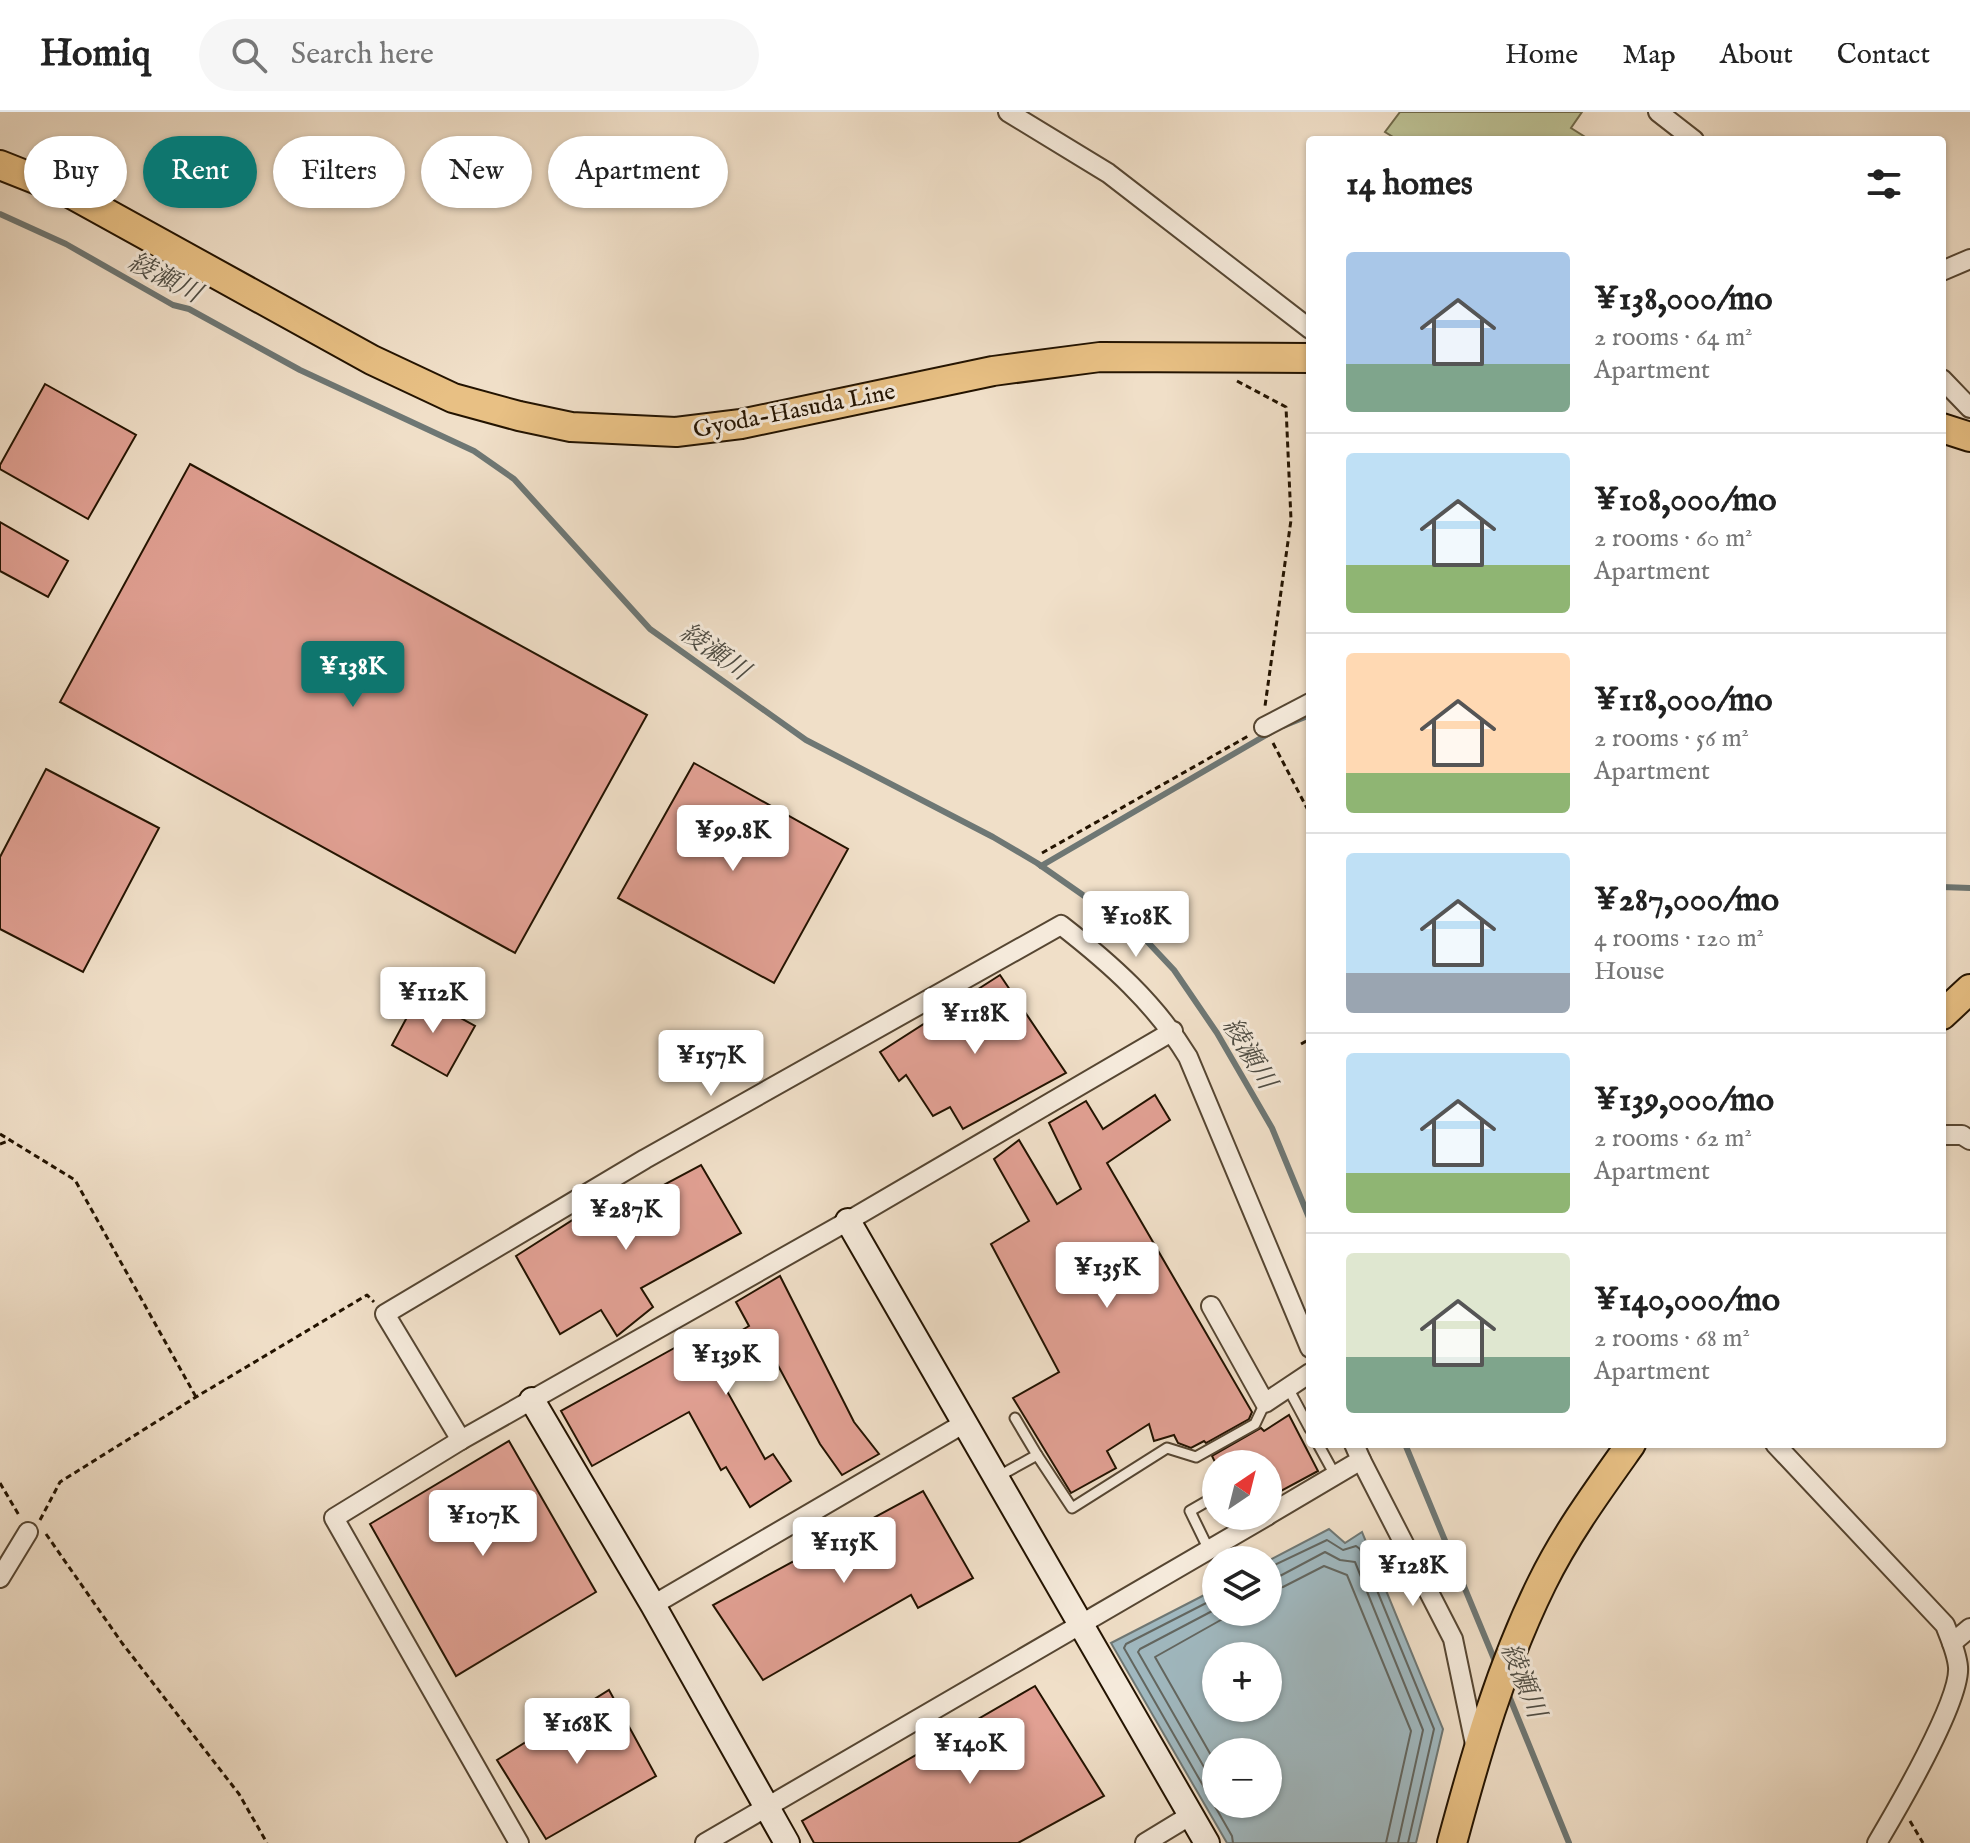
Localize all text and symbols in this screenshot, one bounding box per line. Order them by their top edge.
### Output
search box [199,19,759,91]
text: Homiq [40,31,151,79]
icon: search [227,33,271,77]
text: Search here [291,36,434,74]
text: Home [1505,38,1578,73]
text: Map [1622,38,1676,73]
text: About [1720,38,1793,73]
text: Contact [1837,38,1930,73]
chip: Buy [24,136,127,208]
chip: Rent [143,136,257,208]
chip: Filters [273,136,405,208]
chip: New [421,136,532,208]
chip: Apartment [548,136,728,208]
icon: filters [1862,162,1906,206]
text: 14 homes [1346,163,1473,206]
water label: 綾瀬川 [122,246,209,312]
text: ¥138,000/mo [1594,278,1773,321]
icon: home [1410,284,1506,380]
text: 2 rooms · 64 m² [1594,321,1753,354]
text: Apartment [1594,354,1710,387]
street label: Gyoda-Hasuda Line [691,377,898,446]
text: ¥108,000/mo [1594,479,1777,522]
icon: home [1410,485,1506,581]
text: 2 rooms · 60 m² [1594,522,1753,555]
text: Apartment [1594,555,1710,588]
water label: 綾瀬川 [673,616,758,690]
pin: ¥138K [297,641,409,709]
text: ¥138K [319,650,387,683]
text: ¥118,000/mo [1594,679,1773,722]
icon: home [1410,685,1506,781]
text: 2 rooms · 56 m² [1594,722,1749,755]
text: Apartment [1594,755,1710,788]
pin: ¥99.8K [668,805,798,873]
text: ¥99.8K [695,814,771,847]
text: ¥287,000/mo [1594,879,1779,922]
icon: home [1410,885,1506,981]
pin: ¥108K [1080,891,1192,959]
text: ¥108K [1101,900,1171,933]
text: 4 rooms · 120 m² [1594,922,1764,955]
text: House [1594,955,1664,988]
pin: ¥112K [377,967,489,1035]
text: ¥112K [398,976,468,1009]
pin: ¥118K [919,988,1031,1056]
text: ¥118K [941,997,1009,1030]
water label: 綾瀬川 [1214,1012,1284,1098]
pin: ¥157K [655,1030,767,1098]
text: ¥157K [676,1039,746,1072]
text: ¥139,000/mo [1594,1079,1774,1122]
icon: home [1410,1085,1506,1181]
text: 2 rooms · 62 m² [1594,1122,1752,1155]
text: Apartment [1594,1155,1710,1188]
pin: ¥287K [570,1184,682,1252]
text: ¥287K [590,1193,662,1226]
pin: ¥135K [1051,1242,1163,1310]
text: ¥135K [1074,1251,1140,1284]
text: ¥140,000/mo [1594,1279,1780,1322]
icon: home [1410,1285,1506,1381]
text: 2 rooms · 68 m² [1594,1322,1750,1355]
pin: ¥139K [670,1329,782,1397]
text: ¥139K [692,1338,760,1371]
text: Apartment [1594,1355,1710,1388]
north arrow [1202,1450,1282,1530]
map controls [1202,1450,1282,1818]
pin: ¥107K [427,1490,539,1558]
text: ¥107K [447,1499,519,1532]
pin: ¥115K [788,1517,900,1585]
text: ¥115K [811,1526,877,1559]
pin: ¥128K [1357,1540,1469,1608]
button: layers [1202,1546,1282,1626]
text: ¥128K [1378,1549,1448,1582]
water label: 綾瀬川 [1493,1638,1554,1726]
button: + [1202,1642,1282,1722]
pin: ¥168K [521,1698,633,1766]
text: ¥168K [543,1707,611,1740]
pin: ¥140K [914,1718,1026,1786]
text: ¥140K [934,1727,1006,1760]
button: − [1202,1738,1282,1818]

